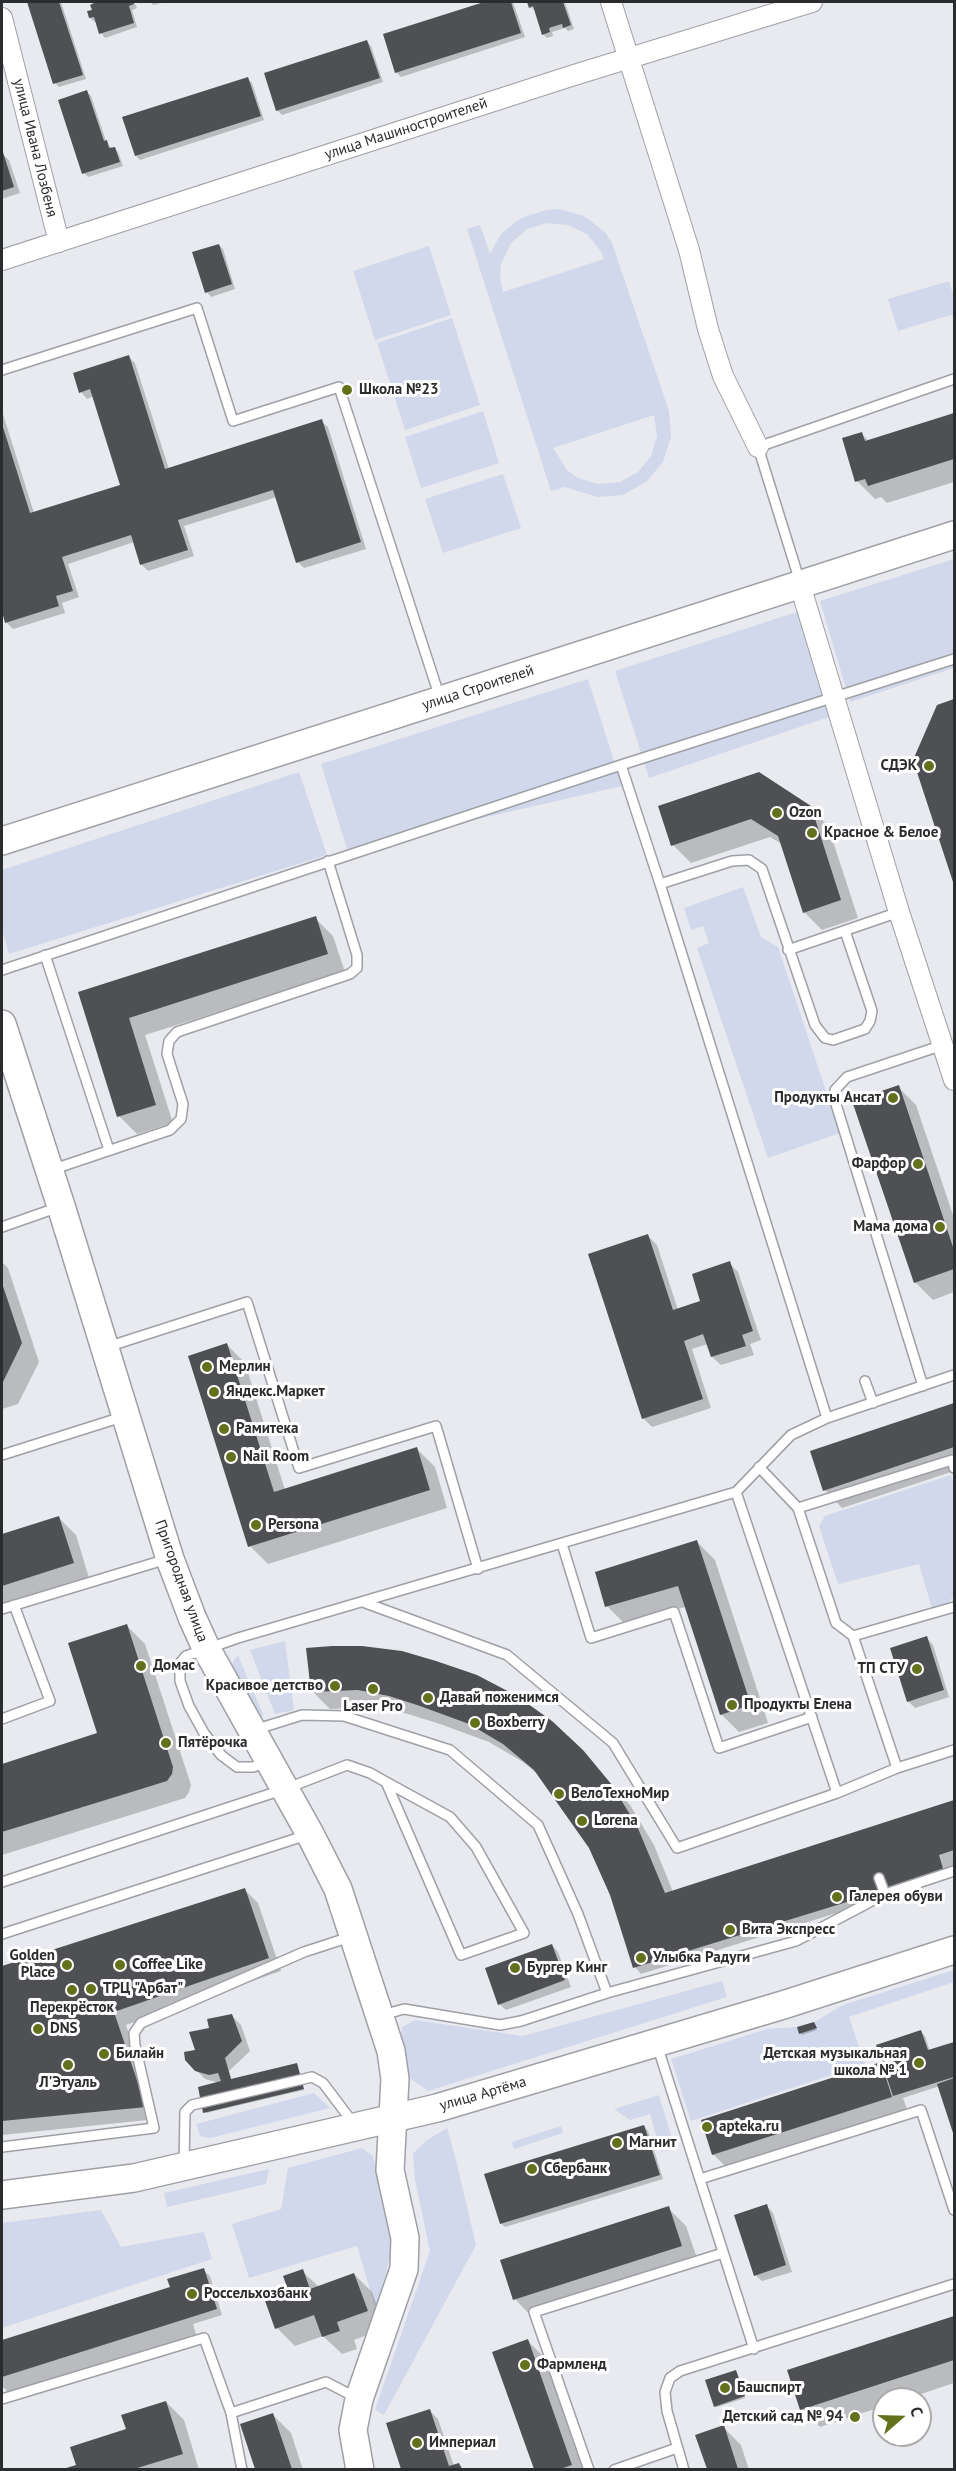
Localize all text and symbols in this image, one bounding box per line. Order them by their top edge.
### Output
street label: улица Ивана Лозбеня [9,77,61,219]
street label: улица Машиностроителей [322,94,490,164]
place label: Школа №23 [359,381,438,399]
marker: Школа №23 [340,383,354,397]
street label: улица Строителей [420,661,536,715]
place label: СДЭК [881,757,917,775]
marker: СДЭК [922,759,936,773]
place label: Ozon [789,804,822,822]
marker: Ozon [770,806,784,820]
place label: Красное & Белое [824,824,938,842]
marker: Красное & Белое [805,826,819,840]
place label: Продукты Ансат [774,1089,881,1107]
marker: Продукты Ансат [886,1091,900,1105]
place label: Фарфор [852,1155,906,1173]
marker: Фарфор [911,1157,925,1171]
place label: Мама дома [853,1218,928,1236]
marker: Мама дома [933,1220,947,1234]
place label: Мерлин [219,1358,271,1376]
marker: Мерлин [200,1360,214,1374]
place label: Яндекс.Маркет [226,1383,325,1401]
marker: Яндекс.Маркет [207,1385,221,1399]
place label: Рамитека [236,1420,298,1438]
marker: Рамитека [217,1422,231,1436]
place label: Nail Room [243,1448,309,1466]
marker: Nail Room [224,1450,238,1464]
place label: Persona [268,1516,319,1534]
street label: Пригородная улица [151,1518,211,1644]
marker: Persona [249,1518,263,1532]
place label: Домас [153,1657,195,1675]
marker: Домас [134,1659,148,1673]
place label: ТП СТУ [857,1660,905,1678]
marker: ТП СТУ [910,1662,924,1676]
place label: Красивое детство [206,1677,323,1695]
marker: Красивое детство [328,1679,342,1693]
marker: Laser Pro [366,1682,380,1696]
place label: Давай поженимся [440,1689,559,1707]
marker: Давай поженимся [421,1691,435,1705]
place label: Продукты Елена [744,1696,852,1714]
place label: Laser Pro [343,1698,403,1716]
marker: Продукты Елена [725,1698,739,1712]
place label: Boxberry [487,1714,545,1732]
marker: Boxberry [468,1716,482,1730]
place label: Пятёрочка [178,1734,247,1752]
marker: Пятёрочка [159,1736,173,1750]
place label: ВелоТехноМир [571,1785,669,1803]
marker: ВелоТехноМир [552,1787,566,1801]
place label: Lorena [594,1812,638,1830]
marker: Lorena [575,1814,589,1828]
place label: Галерея обуви [849,1888,943,1906]
marker: Галерея обуви [830,1890,844,1904]
place label: Вита Экспресс [742,1921,835,1939]
marker: Вита Экспресс [723,1923,737,1937]
place label: Golden Place [10,1947,55,1982]
place label: Улыбка Радуги [653,1949,750,1967]
marker: Улыбка Радуги [634,1951,648,1965]
place label: Coffee Like [132,1956,203,1974]
marker: Golden Place [60,1958,74,1972]
marker: Coffee Like [113,1958,127,1972]
place label: Бургер Кинг [527,1959,607,1977]
marker: Бургер Кинг [508,1961,522,1975]
place label: ТРЦ "Арбат" [103,1980,183,1998]
marker: ТРЦ "Арбат" [84,1982,98,1996]
marker: Перекрёсток [65,1983,79,1997]
place label: Перекрёсток [30,1999,114,2017]
place label: DNS [50,2020,78,2038]
marker: DNS [31,2022,45,2036]
place label: Билайн [116,2045,164,2063]
place label: Детская музыкальная школа № 1 [763,2045,907,2080]
marker: Билайн [97,2047,111,2061]
marker: Детская музыкальная школа № 1 [912,2056,926,2070]
marker: Л'Этуаль [61,2058,75,2072]
street label: улица Артёма [438,2073,528,2115]
place label: Л'Этуаль [39,2074,97,2092]
place label: apteka.ru [719,2118,779,2136]
marker: apteka.ru [700,2120,714,2134]
place label: Магнит [629,2134,677,2152]
marker: Магнит [610,2136,624,2150]
place label: Сбербанк [544,2160,607,2178]
marker: Сбербанк [525,2162,539,2176]
place label: Россельхозбанк [204,2285,308,2303]
marker: Россельхозбанк [185,2287,199,2301]
place label: Фармленд [537,2356,606,2374]
marker: Фармленд [518,2358,532,2372]
place label: Башспирт [737,2379,801,2397]
marker: Башспирт [718,2381,732,2395]
north arrow [872,2387,932,2447]
text: С [906,2404,928,2419]
place label: Детский сад № 94 [723,2408,843,2426]
marker: Детский сад № 94 [848,2410,862,2424]
place label: Империал [429,2434,496,2452]
marker: Империал [410,2436,424,2450]

